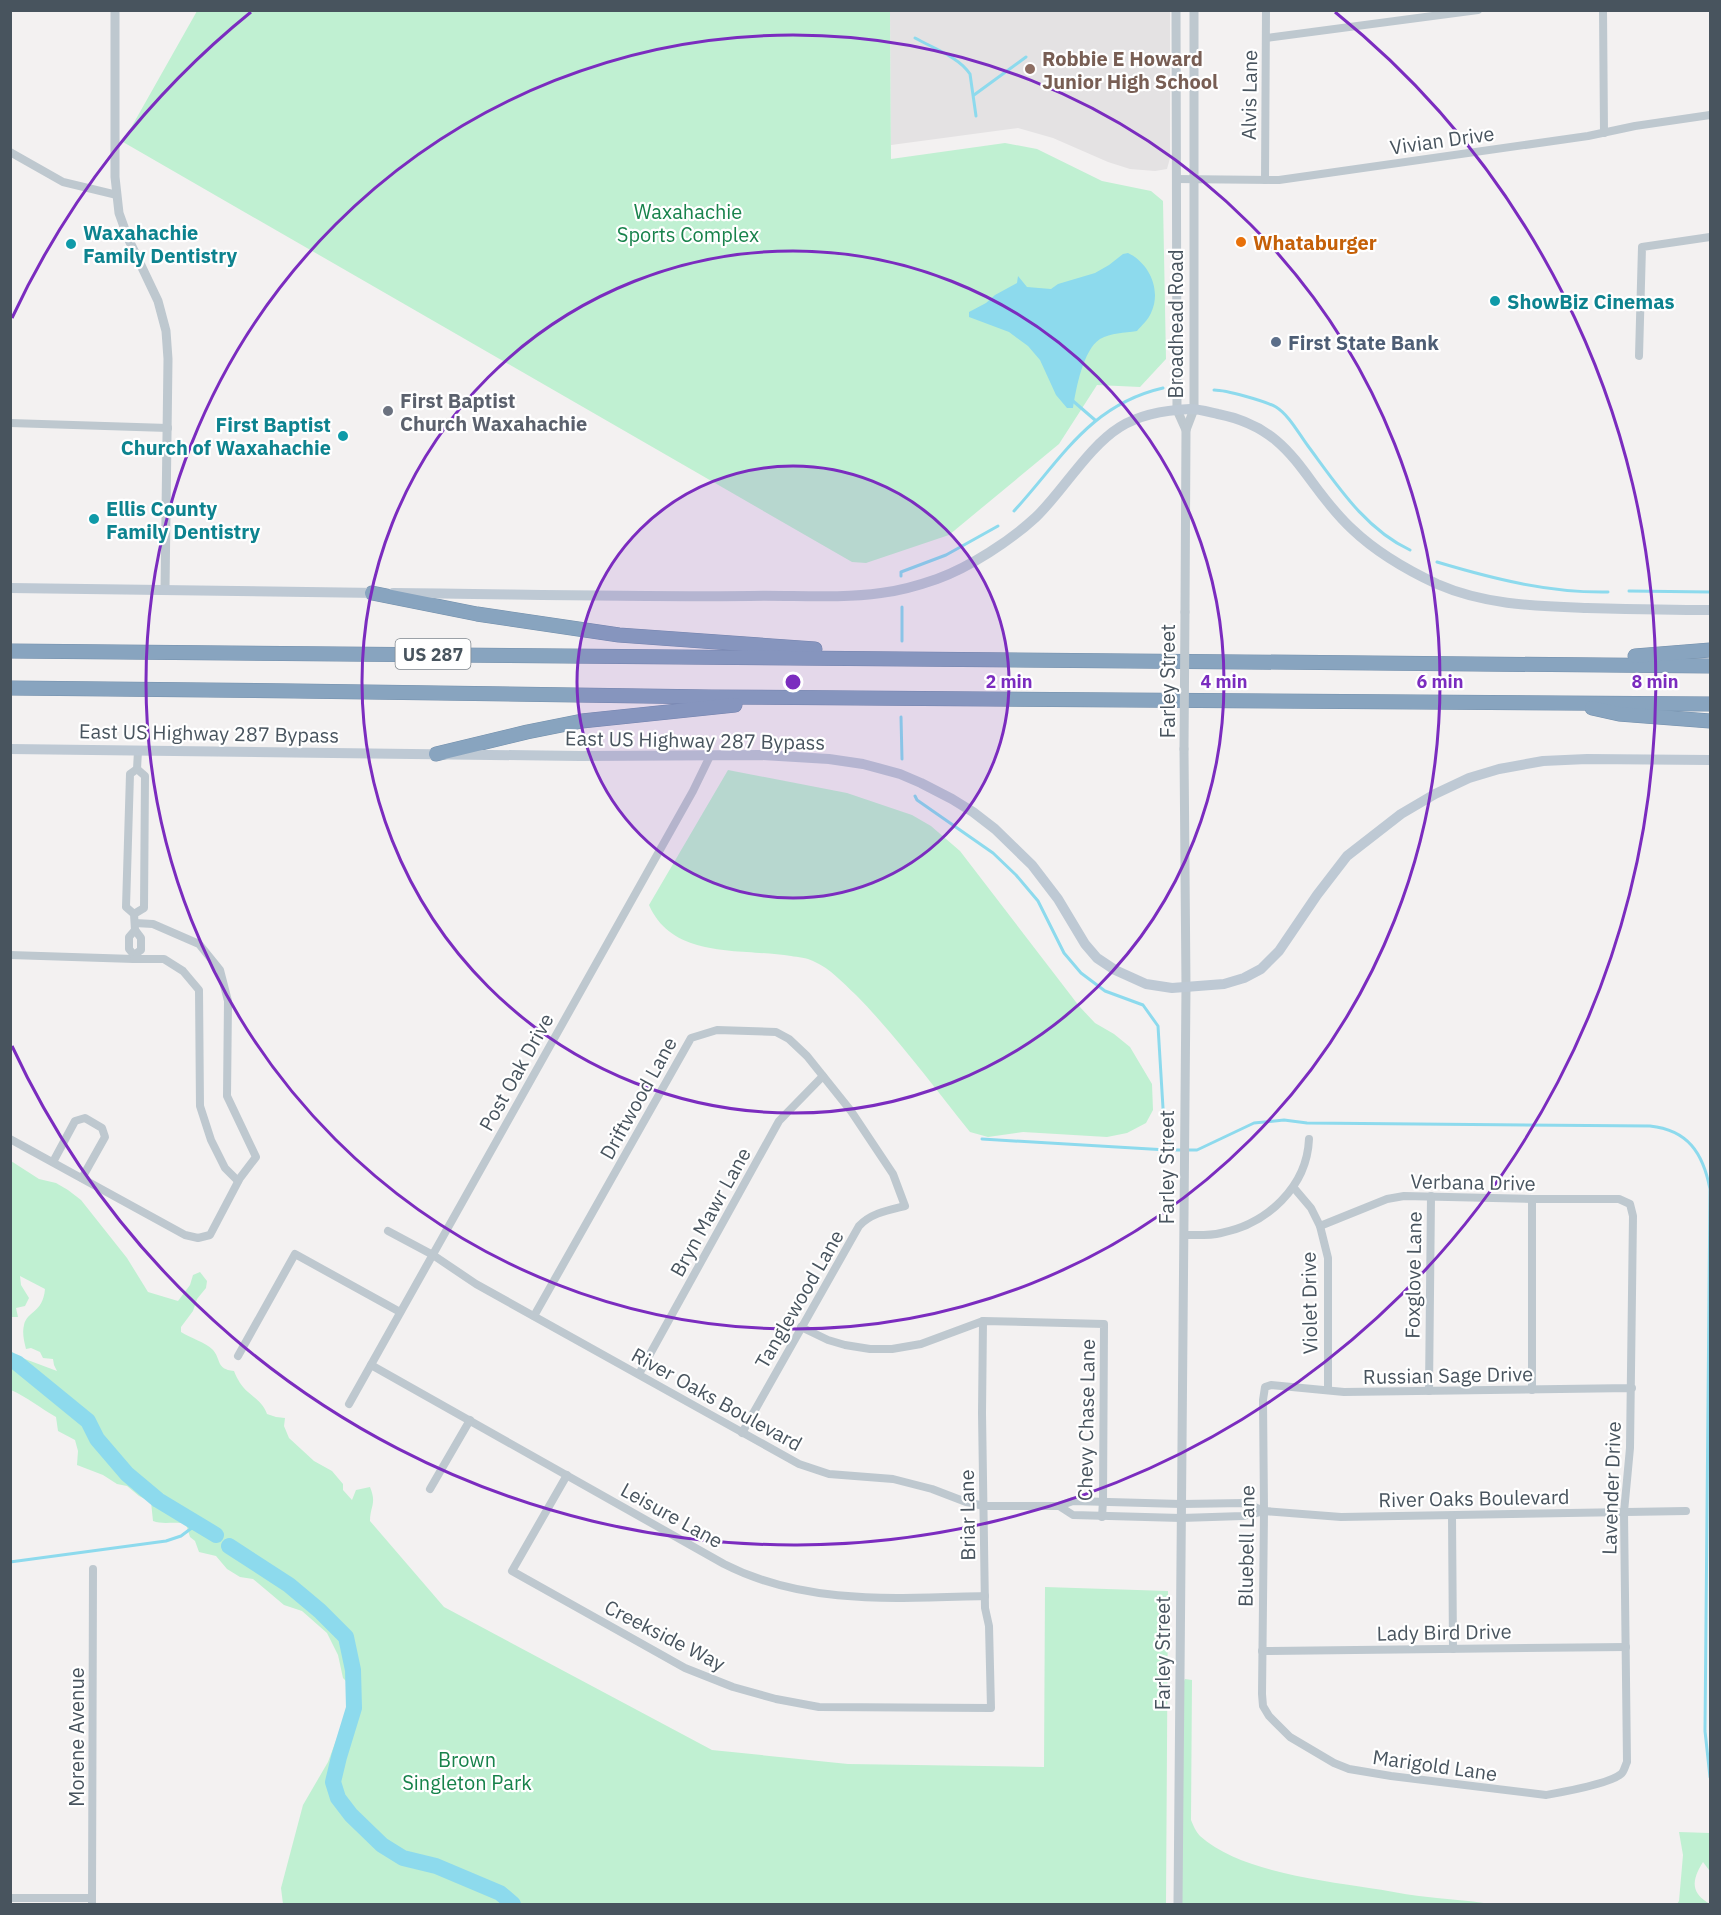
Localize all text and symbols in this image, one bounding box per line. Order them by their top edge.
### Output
place label: Robbie E Howard Junior High School [1042,45,1218,95]
street label: Alvis Lane [1235,50,1263,140]
marker: Robbie E Howard Junior High School [1023,62,1037,76]
street label: Vivian Drive [1388,119,1496,161]
park label: Waxahachie Sports Complex [617,198,759,248]
place label: Waxahachie Family Dentistry [83,219,237,269]
place label: Whataburger [1253,229,1377,256]
marker: Whataburger [1234,235,1248,249]
marker: Waxahachie Family Dentistry [64,237,78,251]
street label: Broadhead Road [1162,249,1189,399]
place label: ShowBiz Cinemas [1507,288,1675,315]
marker: ShowBiz Cinemas [1488,294,1502,308]
place label: First State Bank [1288,329,1439,356]
marker: First State Bank [1269,335,1283,349]
place label: First Baptist Church Waxahachie [400,387,587,437]
marker: First Baptist Church Waxahachie [381,404,395,418]
place label: First Baptist Church of Waxahachie [121,411,331,461]
marker: First Baptist Church of Waxahachie [336,429,350,443]
place label: Ellis County Family Dentistry [106,495,260,545]
marker: Ellis County Family Dentistry [87,512,101,526]
street label: Farley Street [1154,624,1181,738]
road number: US 287 [396,639,470,669]
text: 2 min [985,670,1033,693]
text: 4 min [1200,670,1248,693]
text: 6 min [1416,670,1464,693]
text: 8 min [1631,670,1679,693]
centre of rings [783,672,803,692]
street label: East US Highway 287 Bypass [79,717,339,749]
street label: East US Highway 287 Bypass [565,724,825,756]
street label: Post Oak Drive [472,1008,560,1136]
street label: Driftwood Lane [593,1032,683,1164]
street label: Farley Street [1153,1110,1180,1224]
street label: Bryn Mawr Lane [663,1142,757,1282]
street label: Verbana Drive [1410,1167,1536,1197]
street label: Foxglove Lane [1398,1211,1428,1339]
street label: Tanglewood Lane [748,1225,850,1373]
street label: Violet Drive [1295,1251,1323,1355]
street label: Chevy Chase Lane [1071,1339,1101,1501]
street label: River Oaks Boulevard [627,1341,807,1457]
street label: Russian Sage Drive [1363,1360,1533,1390]
street label: Lavender Drive [1595,1421,1627,1555]
street label: Briar Lane [953,1469,981,1561]
street label: Leisure Lane [616,1476,728,1554]
street label: River Oaks Boulevard [1378,1483,1570,1513]
street label: Bluebell Lane [1231,1485,1261,1607]
street label: Creekside Way [600,1593,730,1677]
street label: Farley Street [1149,1596,1176,1710]
street label: Lady Bird Drive [1376,1617,1512,1647]
street label: Morene Avenue [63,1667,90,1807]
street label: Marigold Lane [1371,1743,1499,1787]
park label: Brown Singleton Park [402,1746,532,1796]

